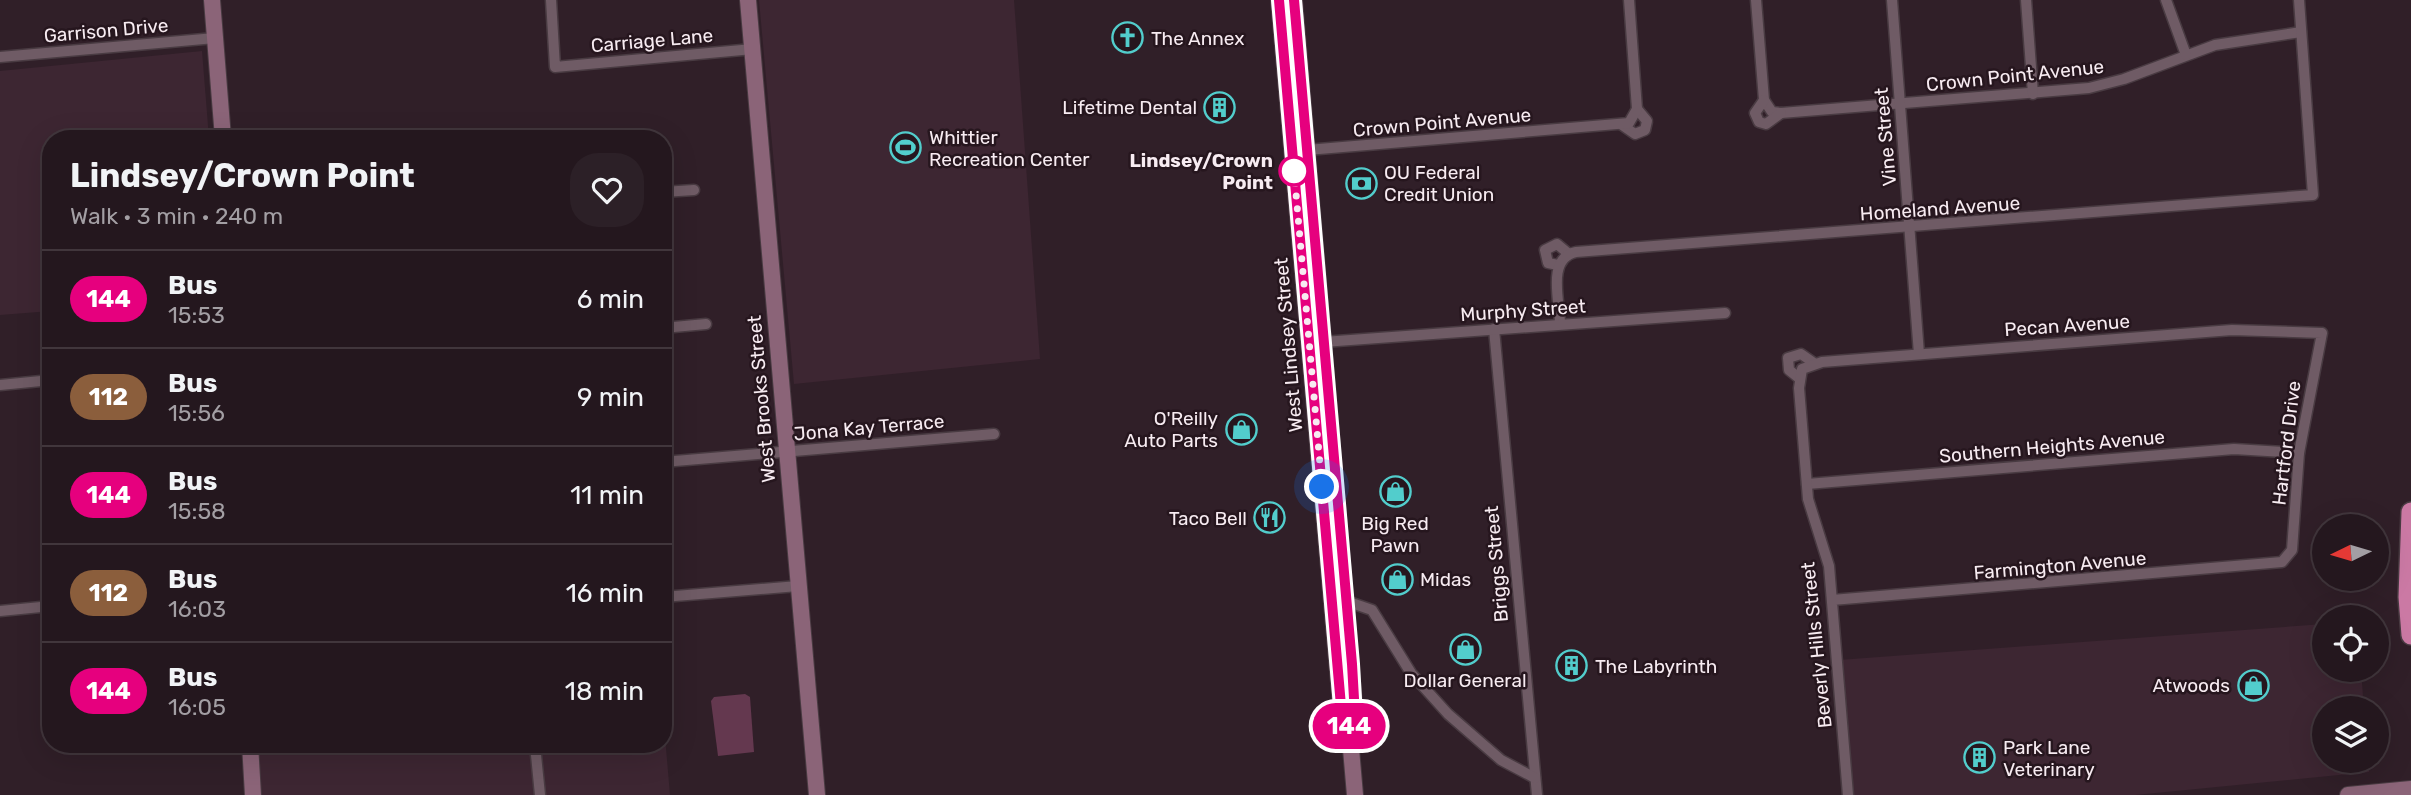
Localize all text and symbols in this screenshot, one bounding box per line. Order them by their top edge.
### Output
street label: Garrison Drive [43,14,169,47]
church icon: The Annex [1111,21,1145,55]
street label: Carriage Lane [590,24,714,57]
place label: The Annex [1151,27,1244,50]
street label: Crown Point Avenue [1925,55,2105,96]
street label: Vine Street [1870,86,1901,187]
building icon: Lifetime Dental [1203,90,1237,124]
place label: Lifetime Dental [1062,96,1197,119]
street label: Crown Point Avenue [1352,103,1532,142]
place label: Whittier Recreation Center [929,126,1090,171]
sports icon: Whittier Recreation Center [889,131,923,165]
place label: Lindsey/Crown Point [1129,149,1273,194]
button: heart [570,153,644,227]
text: Lindsey/Crown Point [70,156,415,195]
marker: Lindsey/Crown Point [1279,156,1309,186]
place label: OU Federal Credit Union [1384,161,1494,206]
bank icon: OU Federal Credit Union [1344,166,1378,200]
street label: Homeland Avenue [1859,191,2021,226]
text: Walk · 3 min · 240 m [70,202,283,230]
street label: West Lindsey Street [1269,256,1308,433]
text: Bus [168,270,217,301]
text: 6 min [577,284,644,315]
text: 144 [86,285,131,313]
street label: Murphy Street [1459,295,1587,326]
text: 15:53 [168,301,225,329]
street label: Pecan Avenue [2003,310,2131,341]
street label: West Brooks Street [743,314,780,483]
text: Bus [168,368,217,399]
street label: Hartford Drive [2267,379,2306,507]
text: 9 min [577,382,644,413]
text: 112 [89,383,128,411]
text: 15:56 [168,399,225,427]
place label: O'Reilly Auto Parts [1124,407,1218,452]
street label: Jona Kay Terrace [793,409,945,446]
shop icon: O'Reilly Auto Parts [1224,412,1258,446]
street label: Southern Heights Avenue [1938,425,2166,468]
text: Bus [168,466,217,497]
your location [1304,469,1339,504]
shop icon: Big Red Pawn [1378,475,1412,509]
text: 11 min [570,480,644,511]
text: 144 [86,481,131,509]
text: 15:58 [168,497,226,525]
restaurant icon: Taco Bell [1253,501,1287,535]
street label: Briggs Street [1480,504,1513,623]
place label: Taco Bell [1169,507,1247,530]
place label: Big Red Pawn [1361,512,1429,557]
north arrow [2312,514,2389,592]
map controls [2312,514,2389,773]
street label: Farmington Avenue [1973,546,2147,585]
street label: Beverly Hills Street [1796,560,1837,729]
shop icon: Midas [1380,562,1414,596]
text: Bus [168,564,217,595]
place label: Midas [1420,568,1471,591]
text: 16 min [566,578,644,609]
text: 112 [89,579,128,607]
text: 16:03 [168,595,226,623]
button: locate [2312,605,2389,682]
shop icon: Dollar General [1448,632,1482,666]
building icon: The Labyrinth [1555,649,1589,683]
place label: The Labyrinth [1595,655,1717,678]
text: Bus [168,662,217,693]
shop icon: Atwoods [2236,668,2270,702]
place label: Dollar General [1403,669,1527,692]
place label: Atwoods [2153,674,2230,697]
text: 18 min [565,676,644,707]
text: 144 [86,677,131,705]
text: 16:05 [168,693,226,721]
button: layers [2312,696,2389,773]
line badge: 144 [1309,703,1389,749]
text: 144 [1327,712,1371,740]
place label: Park Lane Veterinary [2003,736,2095,781]
building icon: Park Lane Veterinary [1963,741,1997,775]

